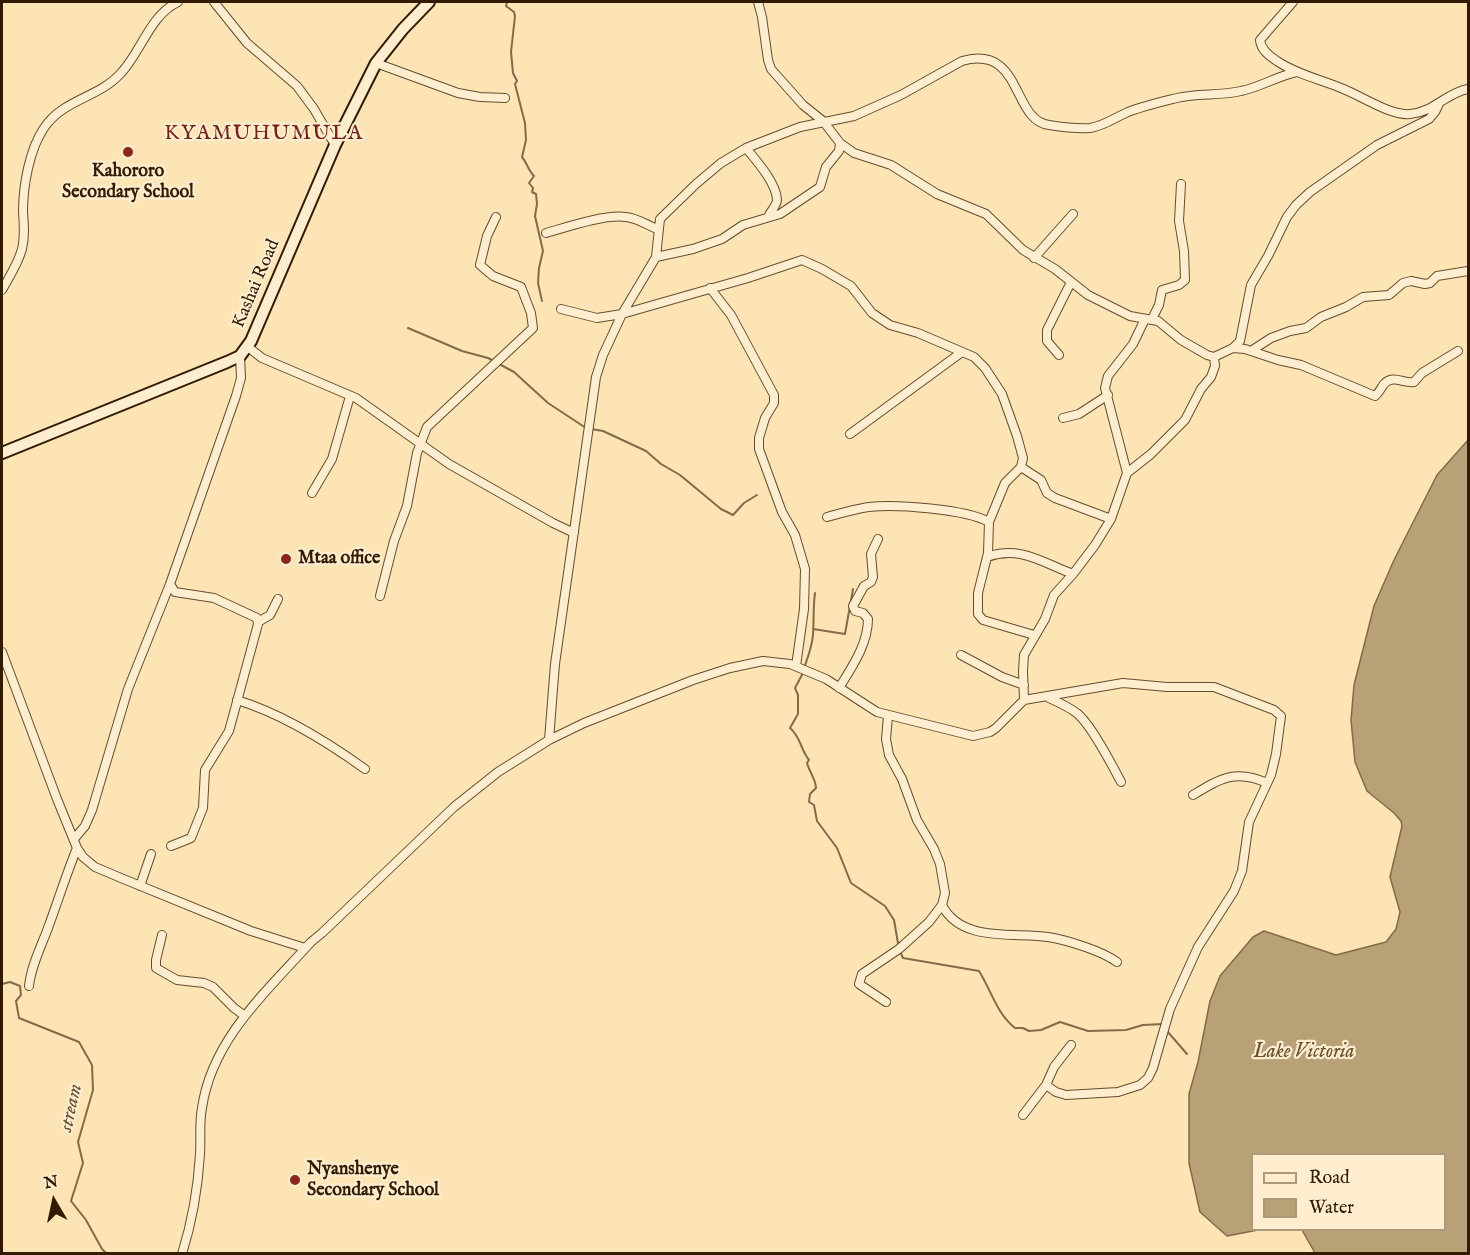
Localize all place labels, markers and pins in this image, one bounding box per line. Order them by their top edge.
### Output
marker: Kahororo Secondary School [121,145,135,159]
place label: Kahororo Secondary School [62,161,194,204]
place label: Mtaa office [298,548,380,570]
marker: Mtaa office [279,552,293,566]
place label: Nyanshenye Secondary School [307,1159,439,1202]
marker: Nyanshenye Secondary School [288,1173,302,1187]

